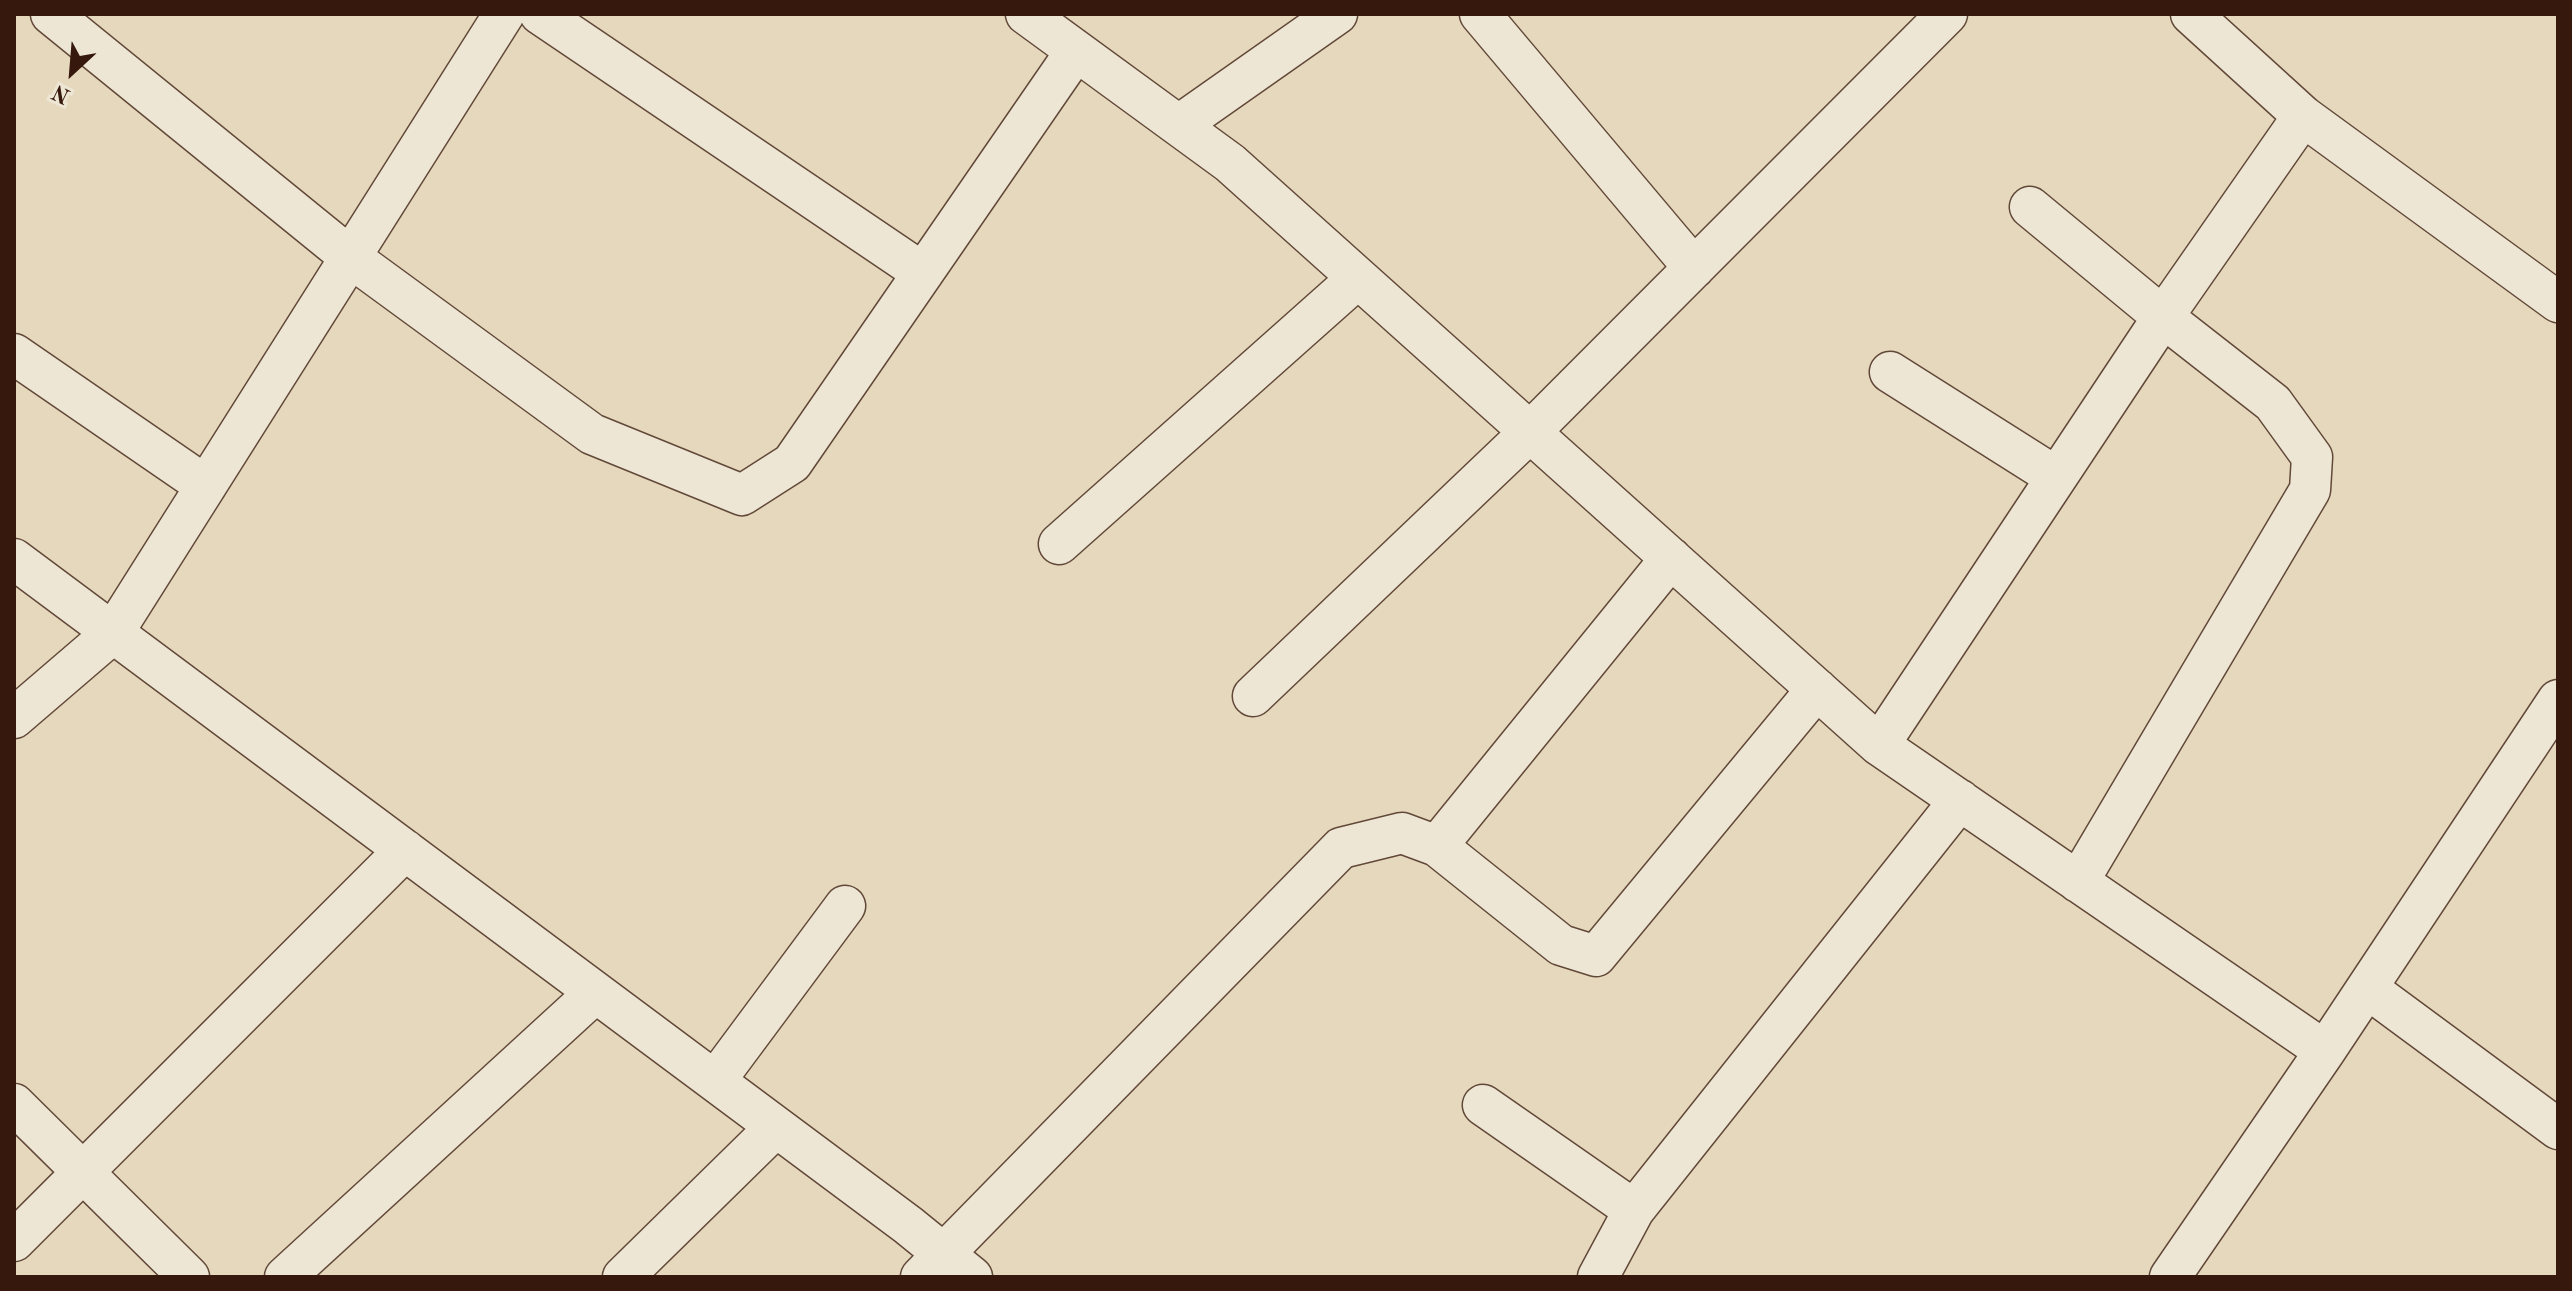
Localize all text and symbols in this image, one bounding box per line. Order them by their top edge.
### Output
north arrow [32,32,112,112]
text: N [49,80,74,107]

